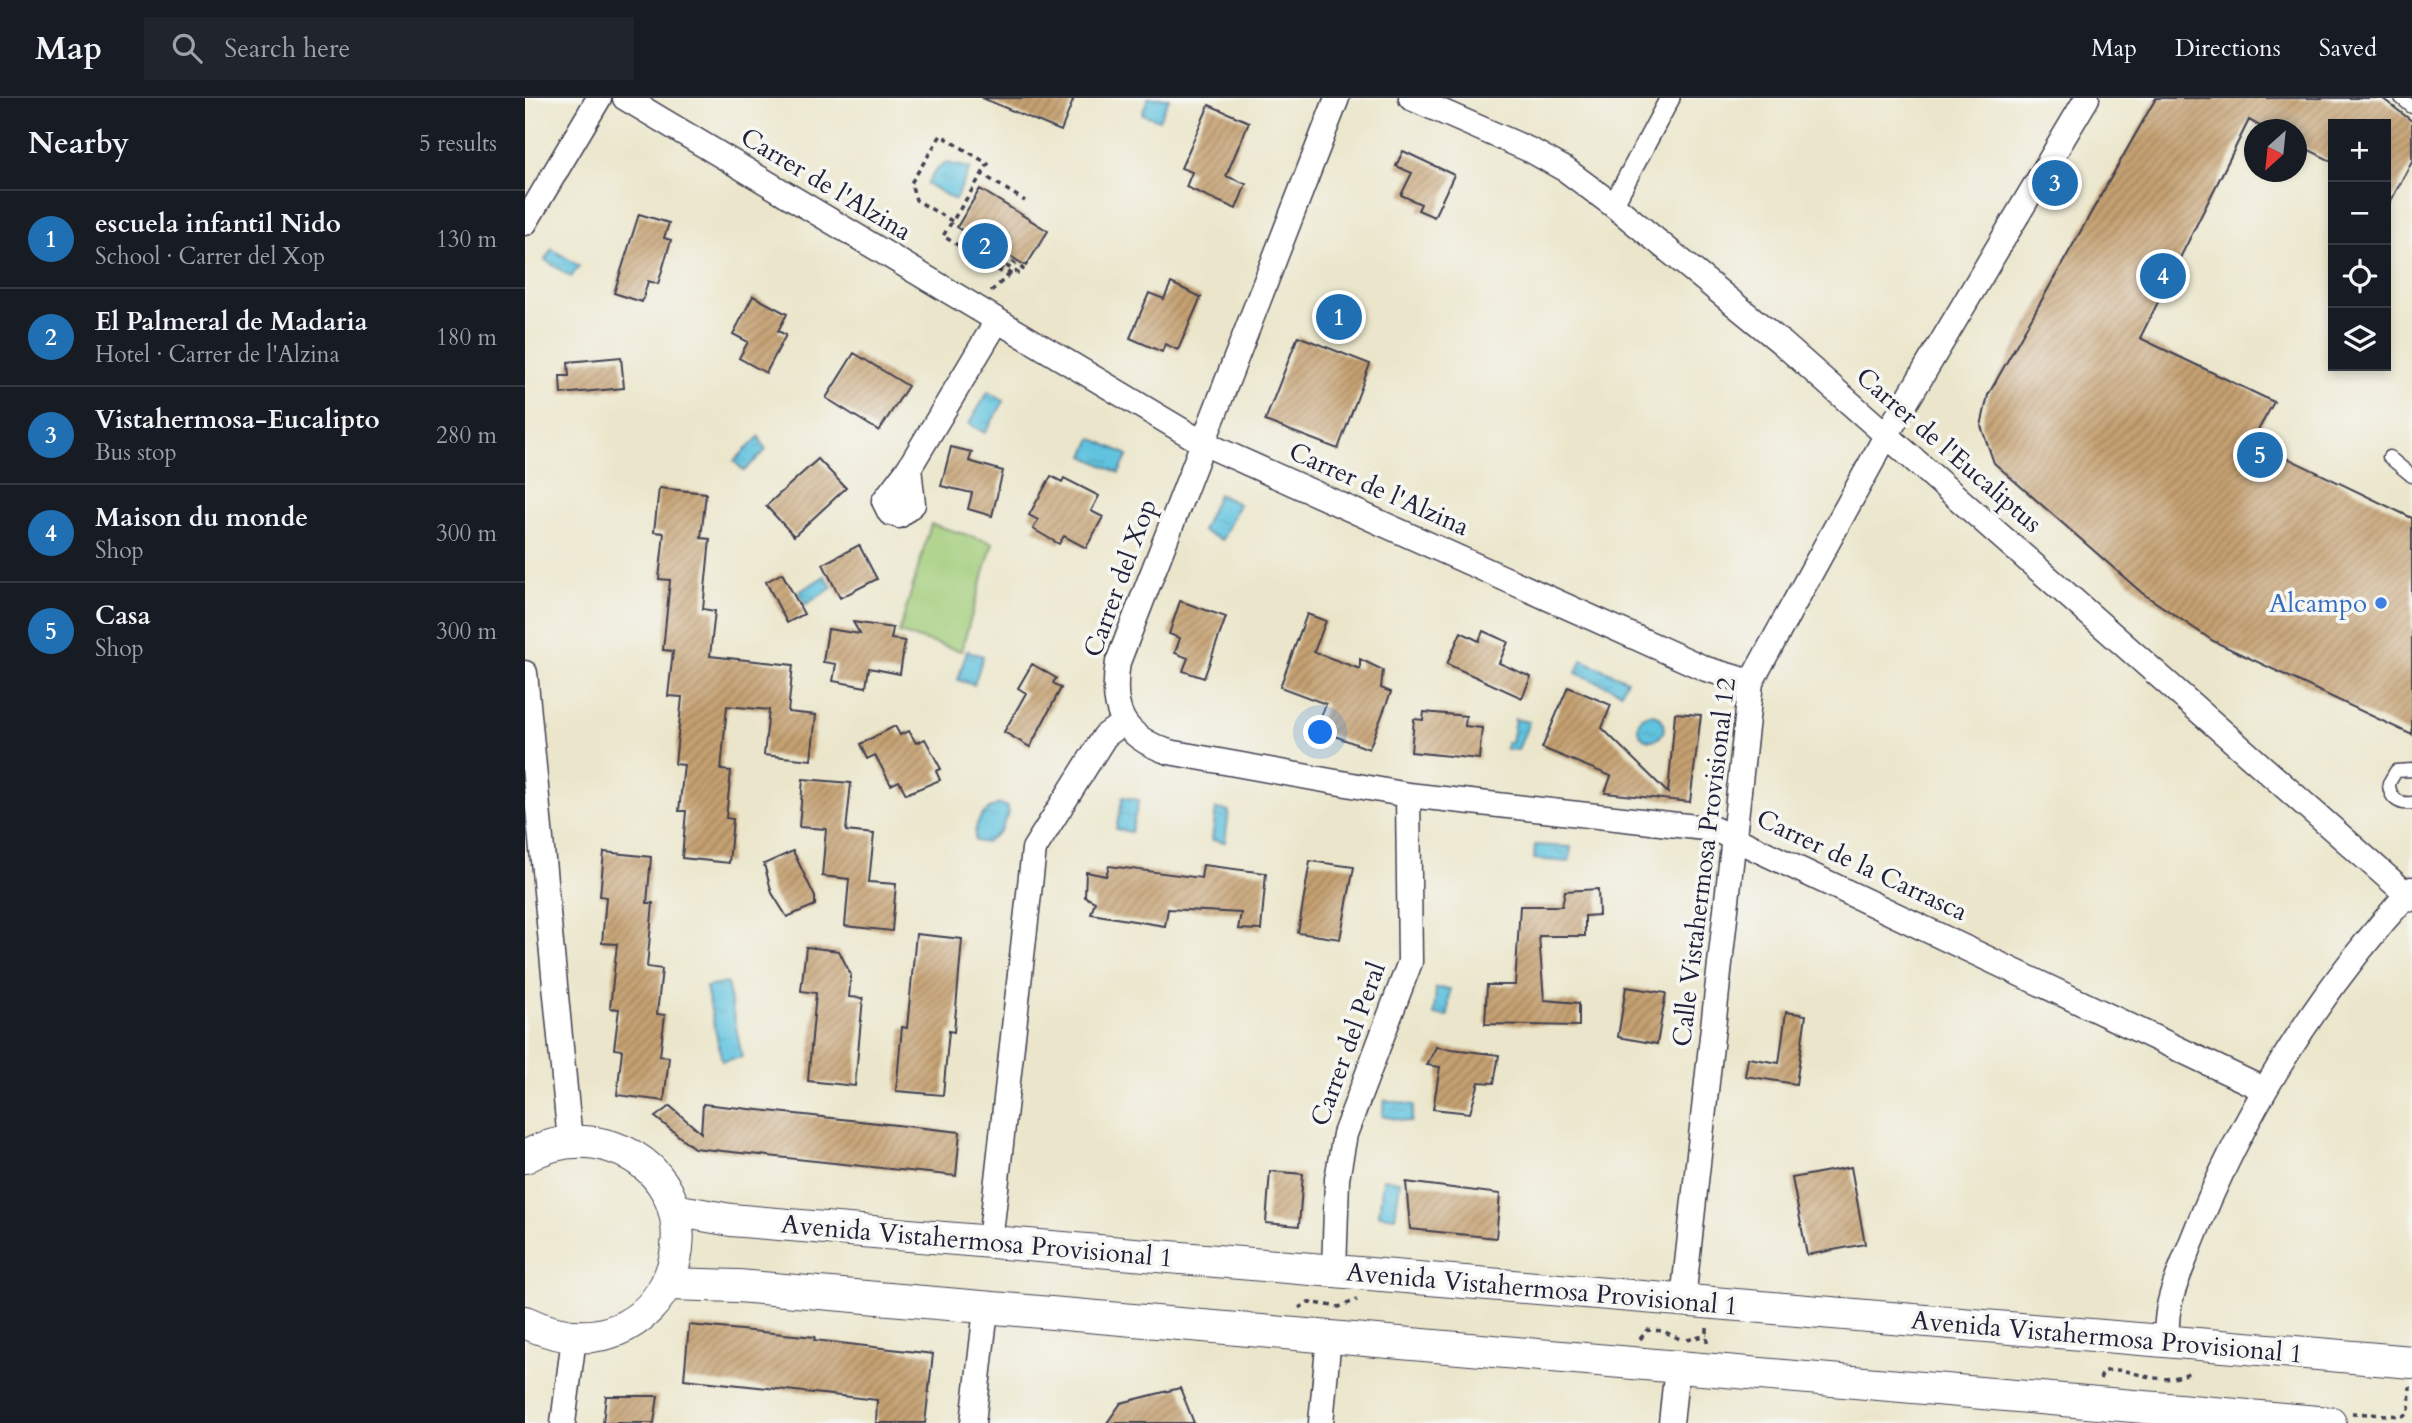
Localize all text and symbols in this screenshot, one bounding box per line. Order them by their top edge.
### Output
search box [144,17,634,80]
text: Map [35,26,102,71]
icon: search [168,29,206,67]
text: Search here [224,31,350,66]
text: Map [2091,32,2137,65]
text: Directions [2175,32,2281,65]
text: Saved [2319,32,2377,65]
street label: Carrer de l'Alzina [734,119,918,249]
north arrow [2244,119,2307,182]
map controls [2328,119,2391,371]
button: + [2328,119,2391,182]
text: Nearby [28,123,129,164]
text: 5 results [419,128,497,159]
pin: 3 [2032,157,2078,209]
button: − [2328,182,2391,245]
text: escuela infantil Nido [95,206,341,241]
pin: 2 [962,220,1008,272]
text: 1 [45,224,57,255]
text: 130 m [436,224,497,255]
text: School · Carrer del Xop [95,241,325,272]
button: locate [2328,245,2391,308]
pin: 4 [2140,250,2186,302]
pin: 1 [1316,291,1362,343]
text: El Palmeral de Madaria [95,304,368,339]
button: layers [2328,308,2391,371]
text: 2 [45,322,57,353]
text: 180 m [436,322,497,353]
text: Hotel · Carrer de l'Alzina [95,339,340,370]
street label: Carrer de l'Eucaliptus [1849,359,2049,541]
text: Vistahermosa-Eucalipto [95,402,380,437]
text: 3 [45,420,57,451]
text: 280 m [436,420,497,451]
pin: 5 [2237,429,2283,481]
street label: Carrer de l'Alzina [1283,434,1475,544]
text: Bus stop [95,437,177,468]
street label: Carrer del Xop [1075,494,1165,662]
text: Maison du monde [95,500,308,535]
text: 4 [45,518,57,549]
text: 300 m [436,518,497,549]
text: Shop [95,535,144,566]
place label: Alcampo [2269,586,2367,621]
marker: Alcampo [2373,595,2389,611]
text: Casa [95,598,151,633]
text: 5 [45,616,57,647]
text: 300 m [436,616,497,647]
text: Shop [95,633,144,664]
street label: Calle Vistahermosa Provisional 12 [1664,675,1744,1049]
your location [1303,715,1337,749]
street label: Carrer de la Carrasca [1751,801,1973,929]
street label: Carrer del Peral [1302,957,1394,1131]
street label: Avenida Vistahermosa Provisional 1 [780,1206,1174,1276]
street label: Avenida Vistahermosa Provisional 1 [1345,1254,1739,1324]
street label: Avenida Vistahermosa Provisional 1 [1910,1302,2304,1372]

